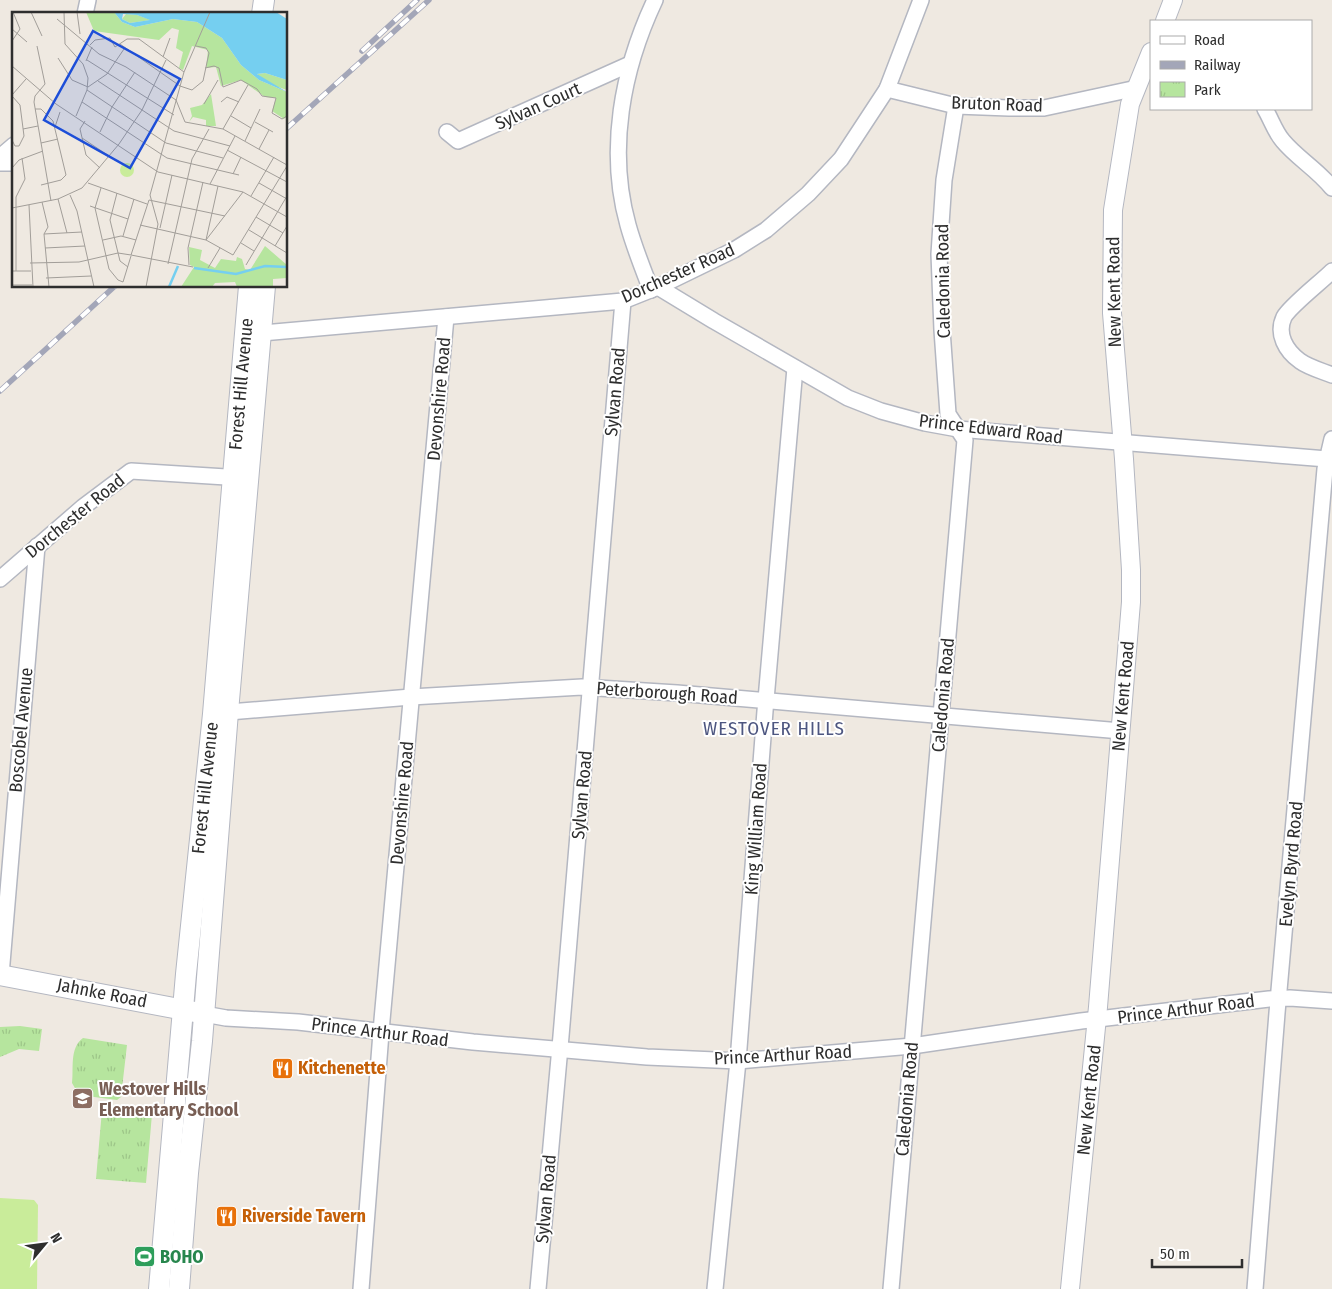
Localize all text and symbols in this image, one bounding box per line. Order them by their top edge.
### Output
inset map [12,12,288,288]
legend [1150,20,1312,110]
text: Road [1194,31,1225,49]
text: Railway [1194,56,1241,74]
street label: Sylvan Court [492,77,584,135]
text: Park [1194,81,1221,99]
street label: Bruton Road [951,91,1043,117]
street label: Caledonia Road [931,223,955,339]
street label: New Kent Road [1102,236,1126,348]
street label: Dorchester Road [618,238,738,308]
street label: Forest Hill Avenue [224,317,258,451]
street label: Devonshire Road [423,336,455,462]
street label: Sylvan Road [600,347,630,437]
street label: Prince Edward Road [918,409,1064,449]
street label: Dorchester Road [21,469,129,563]
street label: Caledonia Road [927,637,959,753]
street label: New Kent Road [1107,640,1139,752]
street label: Boscobel Avenue [5,666,37,793]
street label: Peterborough Road [596,677,738,709]
district label: WESTOVER HILLS [703,717,845,740]
street label: Forest Hill Avenue [187,721,223,855]
street label: Devonshire Road [386,740,418,866]
street label: Sylvan Road [567,750,597,840]
street label: King William Road [740,762,772,896]
street label: Evelyn Byrd Road [1275,800,1307,928]
street label: Jahnke Road [55,973,149,1013]
street label: Prince Arthur Road [1116,990,1256,1028]
street label: Prince Arthur Road [310,1013,450,1051]
street label: Prince Arthur Road [713,1040,853,1070]
street label: Caledonia Road [891,1041,923,1157]
street label: New Kent Road [1072,1044,1106,1156]
restaurant icon: Kitchenette [270,1056,294,1080]
place label: Kitchenette [298,1057,386,1079]
place label: Westover Hills Elementary School [99,1078,238,1121]
school or university icon: Westover Hills Elementary School [71,1087,95,1111]
street label: Sylvan Road [531,1154,561,1244]
restaurant icon: Riverside Tavern [214,1204,238,1228]
place label: Riverside Tavern [242,1205,366,1227]
north arrow [20,1219,70,1269]
text: N [46,1230,65,1246]
scale bar [1152,1236,1242,1268]
sports icon: BOHO [132,1245,156,1269]
text: 50 m [1160,1245,1190,1263]
place label: BOHO [160,1246,204,1268]

